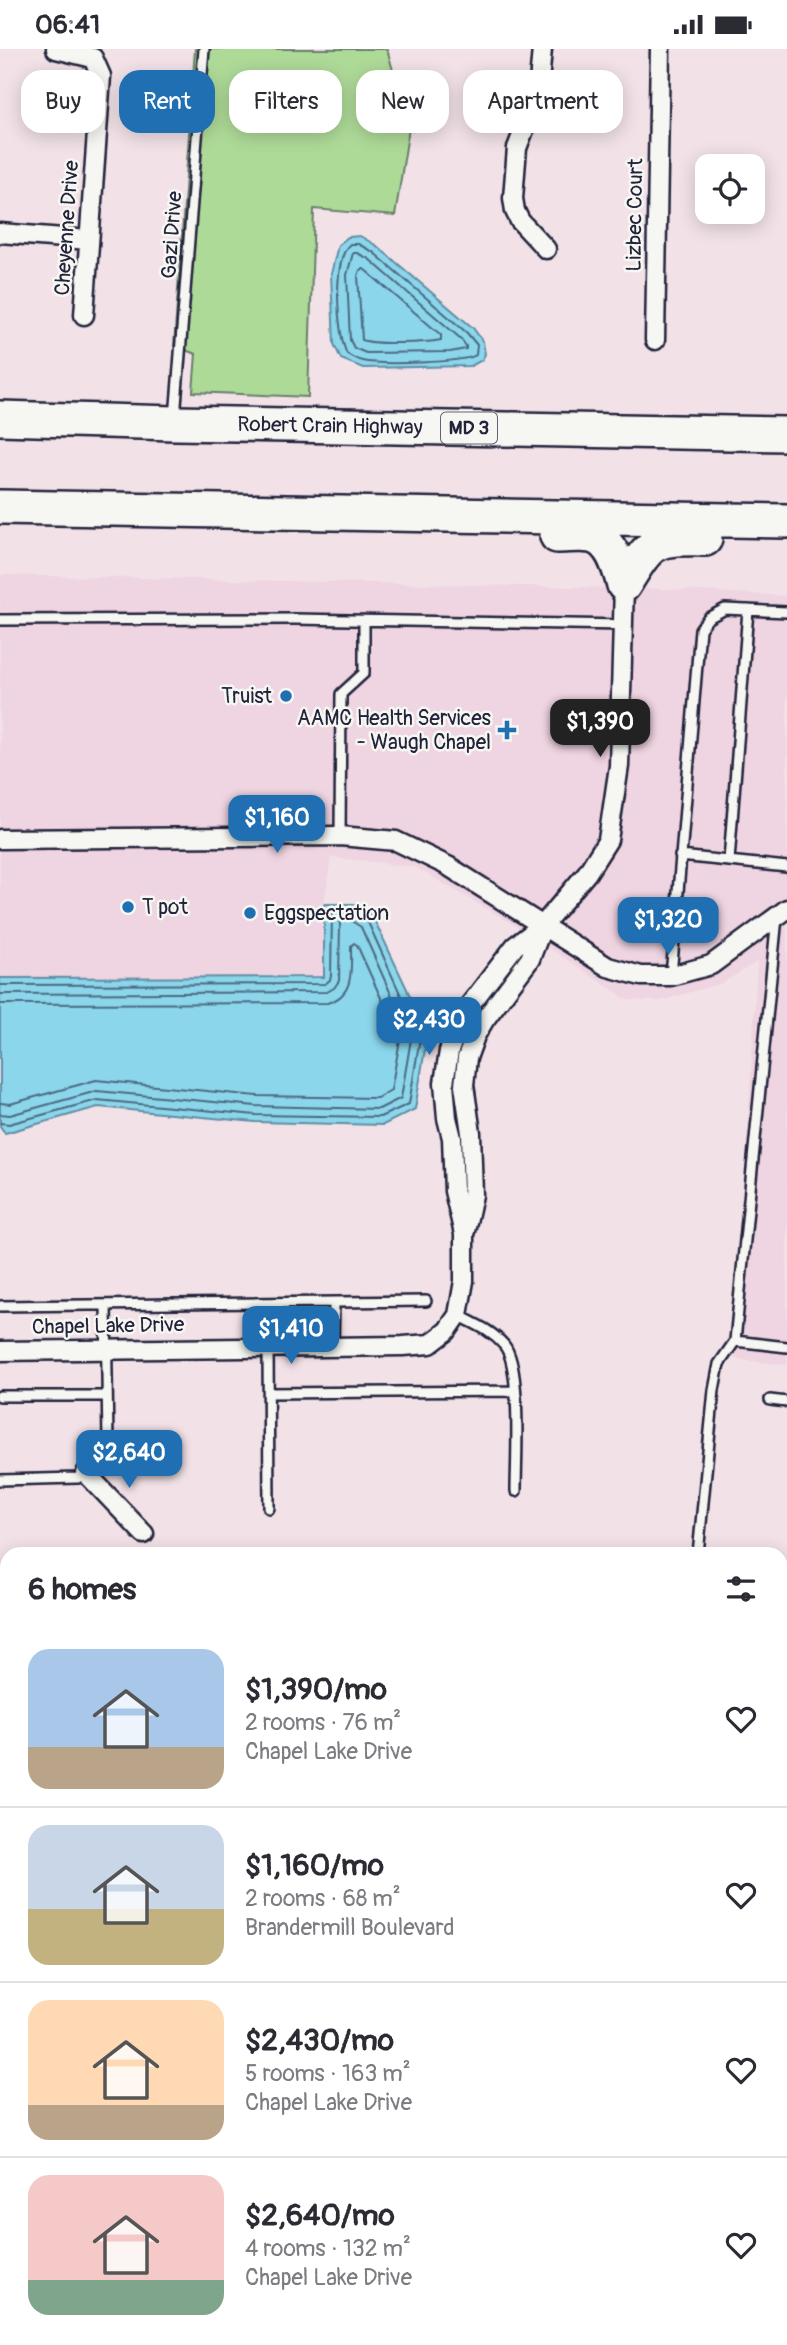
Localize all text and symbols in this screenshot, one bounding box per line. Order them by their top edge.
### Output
text: 06:41 [35,9,100,41]
chip: Buy [21,70,105,133]
chip: Rent [119,70,215,133]
chip: Filters [229,70,342,133]
chip: New [356,70,449,133]
chip: Apartment [463,70,623,133]
map controls [695,154,765,224]
button: locate [695,154,765,224]
street label: Lizbec Court [621,158,649,272]
street label: Cheyenne Drive [49,159,85,296]
street label: Gazi Drive [155,190,189,280]
street label: Robert Crain Highway [237,411,423,441]
road number: MD 3 [441,413,497,443]
place label: Truist [221,683,273,710]
marker: Truist [278,688,294,704]
pin: $1,390 [543,699,657,759]
place label: AAMC Health Services - Waugh Chapel [297,705,492,756]
text: $1,390 [566,707,634,736]
marker: AAMC Health Services - Waugh Chapel [497,720,517,740]
pin: $1,160 [220,795,334,855]
text: $1,160 [244,803,310,832]
place label: T pot [142,894,188,921]
pin: $1,320 [611,897,725,957]
marker: T pot [120,899,136,915]
place label: Eggspectation [264,900,389,927]
marker: Eggspectation [242,905,258,921]
text: $1,320 [634,905,702,934]
pin: $2,430 [372,997,486,1057]
text: $2,430 [392,1005,466,1034]
pin: $1,410 [234,1307,348,1366]
street label: Chapel Lake Drive [32,1311,185,1341]
text: $1,410 [258,1314,324,1343]
pin: $2,640 [72,1431,186,1490]
text: $2,640 [92,1438,166,1467]
icon: filters [722,1570,760,1608]
text: 6 homes [28,1571,136,1608]
text: $1,390/mo [245,1671,387,1708]
icon: home [84,1677,168,1761]
icon: heart [722,1700,760,1738]
text: 2 rooms · 76 m² [245,1708,401,1737]
text: Chapel Lake Drive [245,1737,412,1766]
text: $1,160/mo [245,1847,384,1884]
icon: home [84,1853,168,1937]
icon: heart [722,1876,760,1914]
text: 2 rooms · 68 m² [245,1884,401,1913]
text: Brandermill Boulevard [245,1913,455,1942]
text: $2,430/mo [245,2022,394,2059]
icon: home [84,2028,168,2112]
icon: heart [722,2051,760,2089]
text: 5 rooms · 163 m² [245,2059,411,2088]
text: Chapel Lake Drive [245,2088,412,2117]
text: $2,640/mo [245,2197,395,2234]
icon: home [84,2203,168,2287]
icon: heart [722,2226,760,2264]
text: 4 rooms · 132 m² [245,2234,411,2263]
text: Chapel Lake Drive [245,2263,412,2292]

